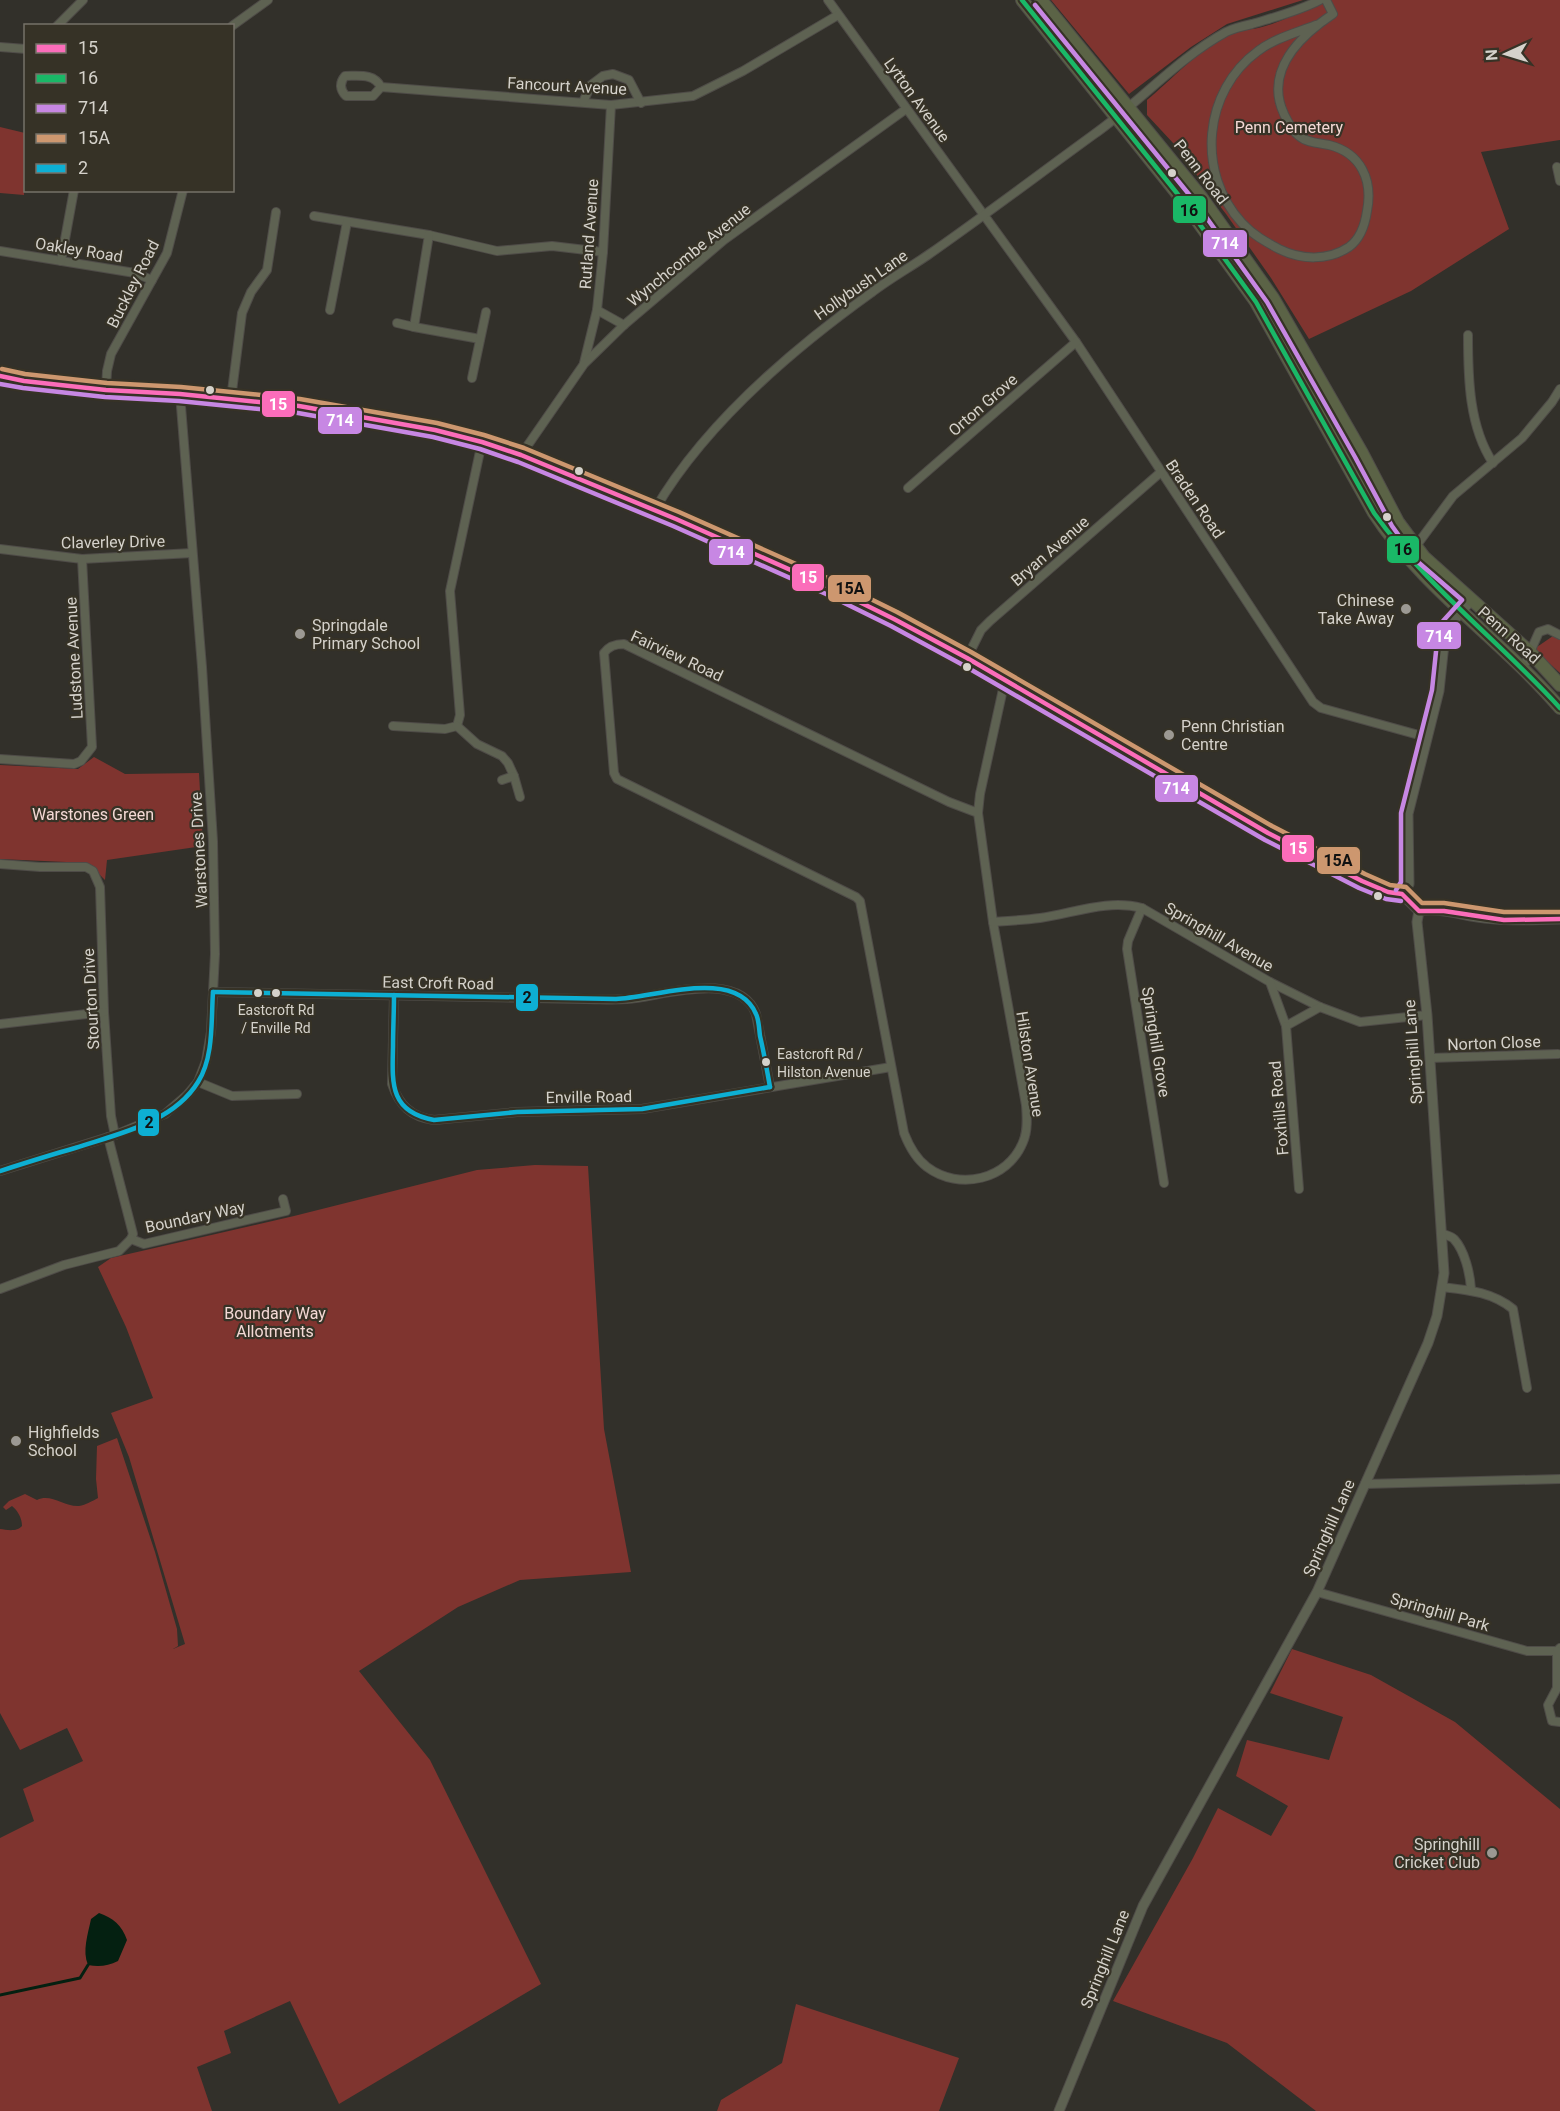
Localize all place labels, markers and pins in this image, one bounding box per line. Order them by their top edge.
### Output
unlabelled marker [1166,167,1178,179]
unlabelled marker [204,384,216,396]
unlabelled marker [573,465,585,477]
unlabelled marker [1381,511,1393,523]
place label: Chinese Take Away [1318,591,1394,628]
marker: Chinese Take Away [1399,602,1413,616]
place label: Springdale Primary School [312,616,420,653]
marker: Springdale Primary School [293,627,307,641]
unlabelled marker [961,661,973,673]
place label: Penn Christian Centre [1181,717,1285,754]
marker: Penn Christian Centre [1162,728,1176,742]
unlabelled marker [1372,890,1384,902]
unlabelled marker [252,987,264,999]
marker: Eastcroft Rd / Enville Rd [270,987,282,999]
place label: Eastcroft Rd / Enville Rd [238,1002,314,1036]
place label: Eastcroft Rd / Hilston Avenue [777,1046,870,1080]
marker: Eastcroft Rd / Hilston Avenue [760,1056,772,1068]
place label: Highfields School [28,1423,100,1460]
marker: Highfields School [9,1434,23,1448]
place label: Springhill Cricket Club [1394,1835,1480,1872]
marker: Springhill Cricket Club [1485,1846,1499,1860]

